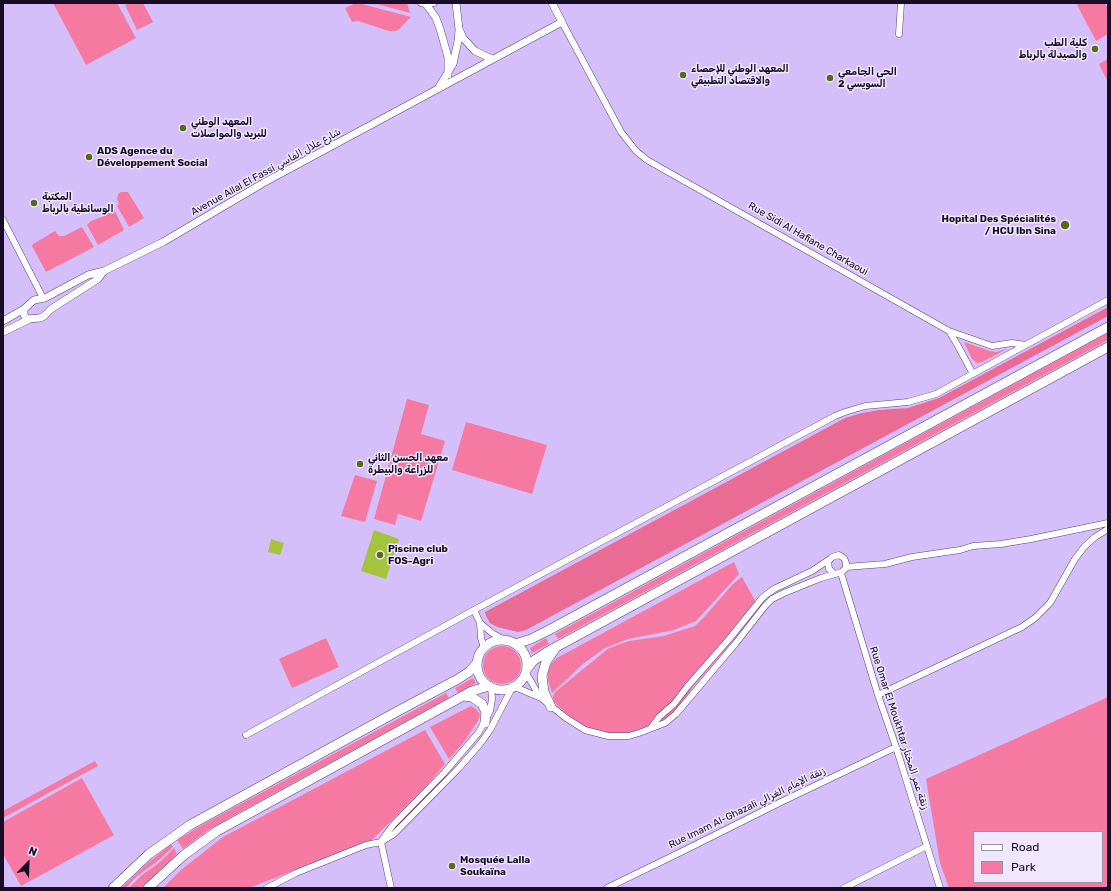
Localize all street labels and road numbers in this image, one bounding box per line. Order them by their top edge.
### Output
street label: Avenue Allal El Fassi شارع علال الفاسي [189,126,343,218]
street label: Rue Sidi Al Hafiane Charkaoui [746,200,870,278]
street label: Rue Omar El Moukhtar زنقة عمر المختار [867,645,931,811]
street label: Rue Imam Al-Ghazali زنقة الإمام الغزالي [667,765,827,851]

